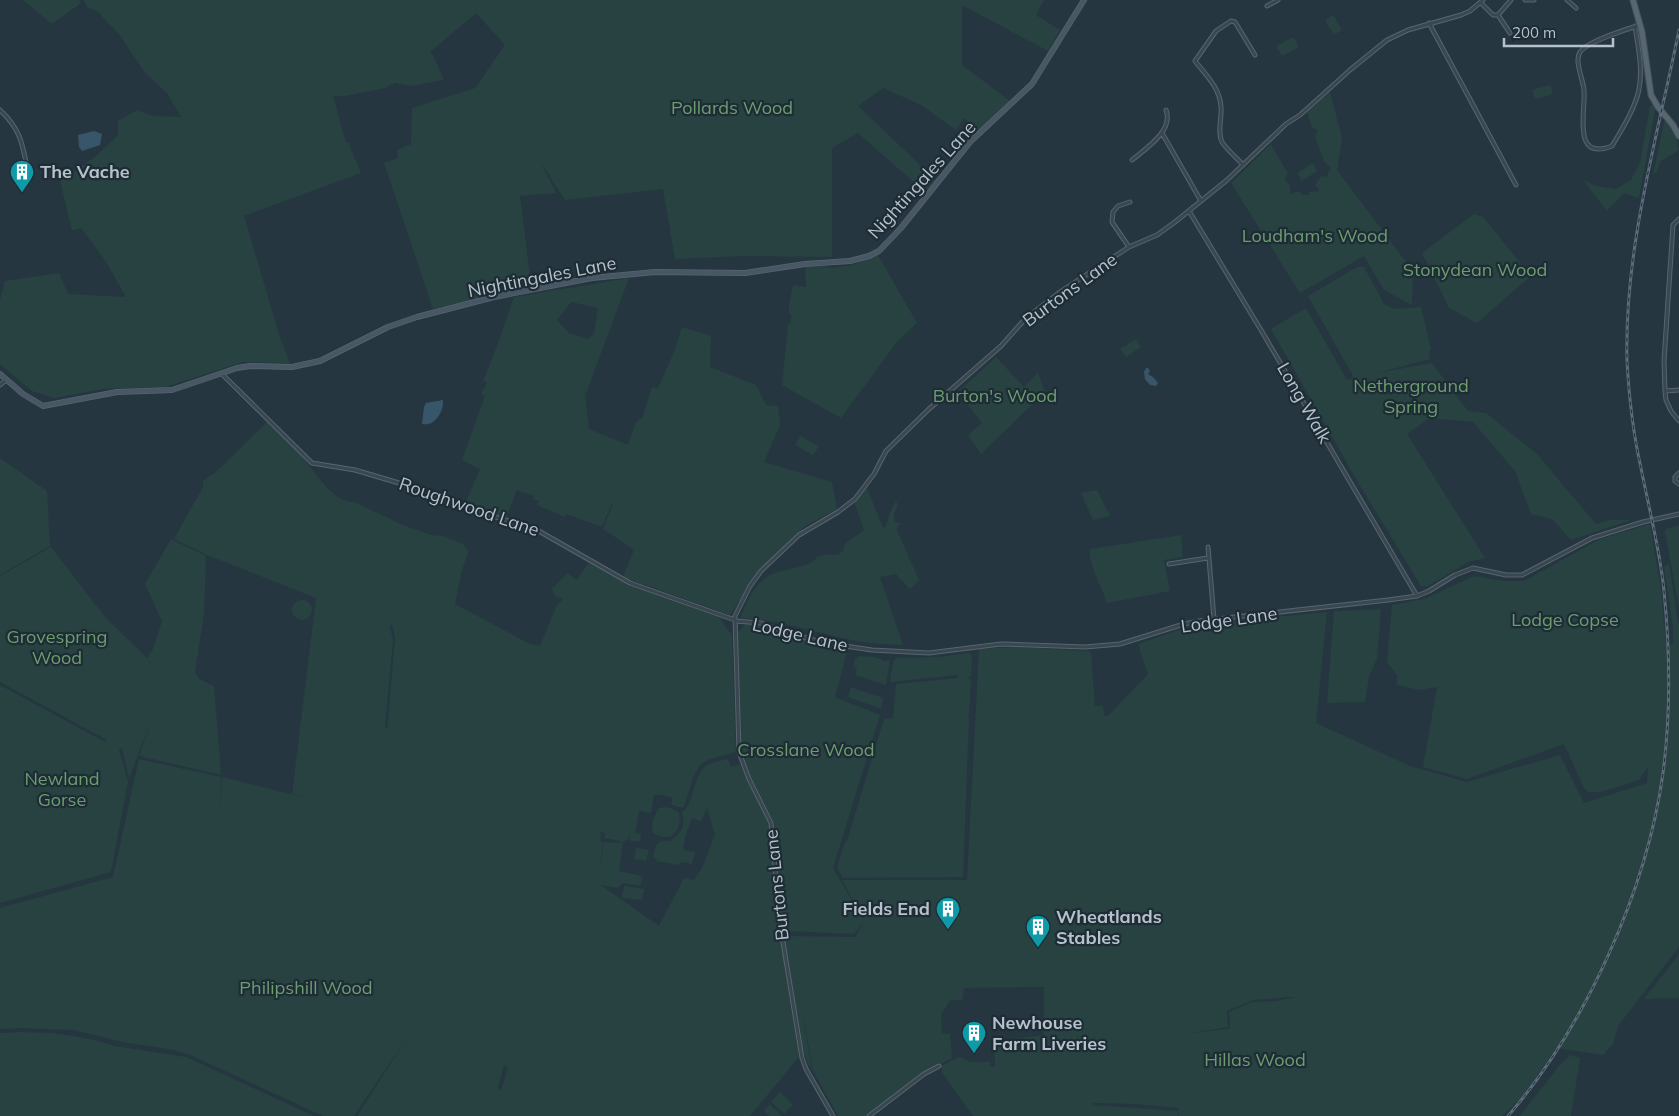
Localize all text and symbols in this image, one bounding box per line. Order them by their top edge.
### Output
scale bar [1504,15,1613,47]
text: 200 m [1512,23,1556,42]
park label: Pollards Wood [671,96,793,119]
street label: Nightingales Lane [863,116,981,243]
building icon: The Vache [9,159,35,193]
place label: The Vache [40,160,130,183]
park label: Loudham's Wood [1242,224,1388,247]
street label: Burtons Lane [1018,248,1121,332]
street label: Nightingales Lane [466,251,618,302]
park label: Stonydean Wood [1403,258,1547,281]
street label: Long Walk [1272,358,1337,448]
park label: Netherground Spring [1353,374,1469,418]
park label: Burton's Wood [933,384,1057,407]
street label: Roughwood Lane [396,472,542,541]
street label: Lodge Lane [1179,601,1279,638]
park label: Lodge Copse [1511,608,1619,631]
street label: Lodge Lane [750,612,850,657]
park label: Grovespring Wood [7,625,107,669]
park label: Crosslane Wood [737,738,875,761]
park label: Newland Gorse [24,767,100,811]
street label: Burtons Lane [759,829,794,942]
building icon: Fields End [935,896,961,930]
place label: Fields End [843,897,930,920]
place label: Wheatlands Stables [1056,905,1162,949]
building icon: Wheatlands Stables [1025,914,1051,948]
park label: Philipshill Wood [239,976,373,999]
place label: Newhouse Farm Liveries [992,1011,1106,1055]
building icon: Newhouse Farm Liveries [961,1020,987,1054]
park label: Hillas Wood [1204,1048,1306,1071]

